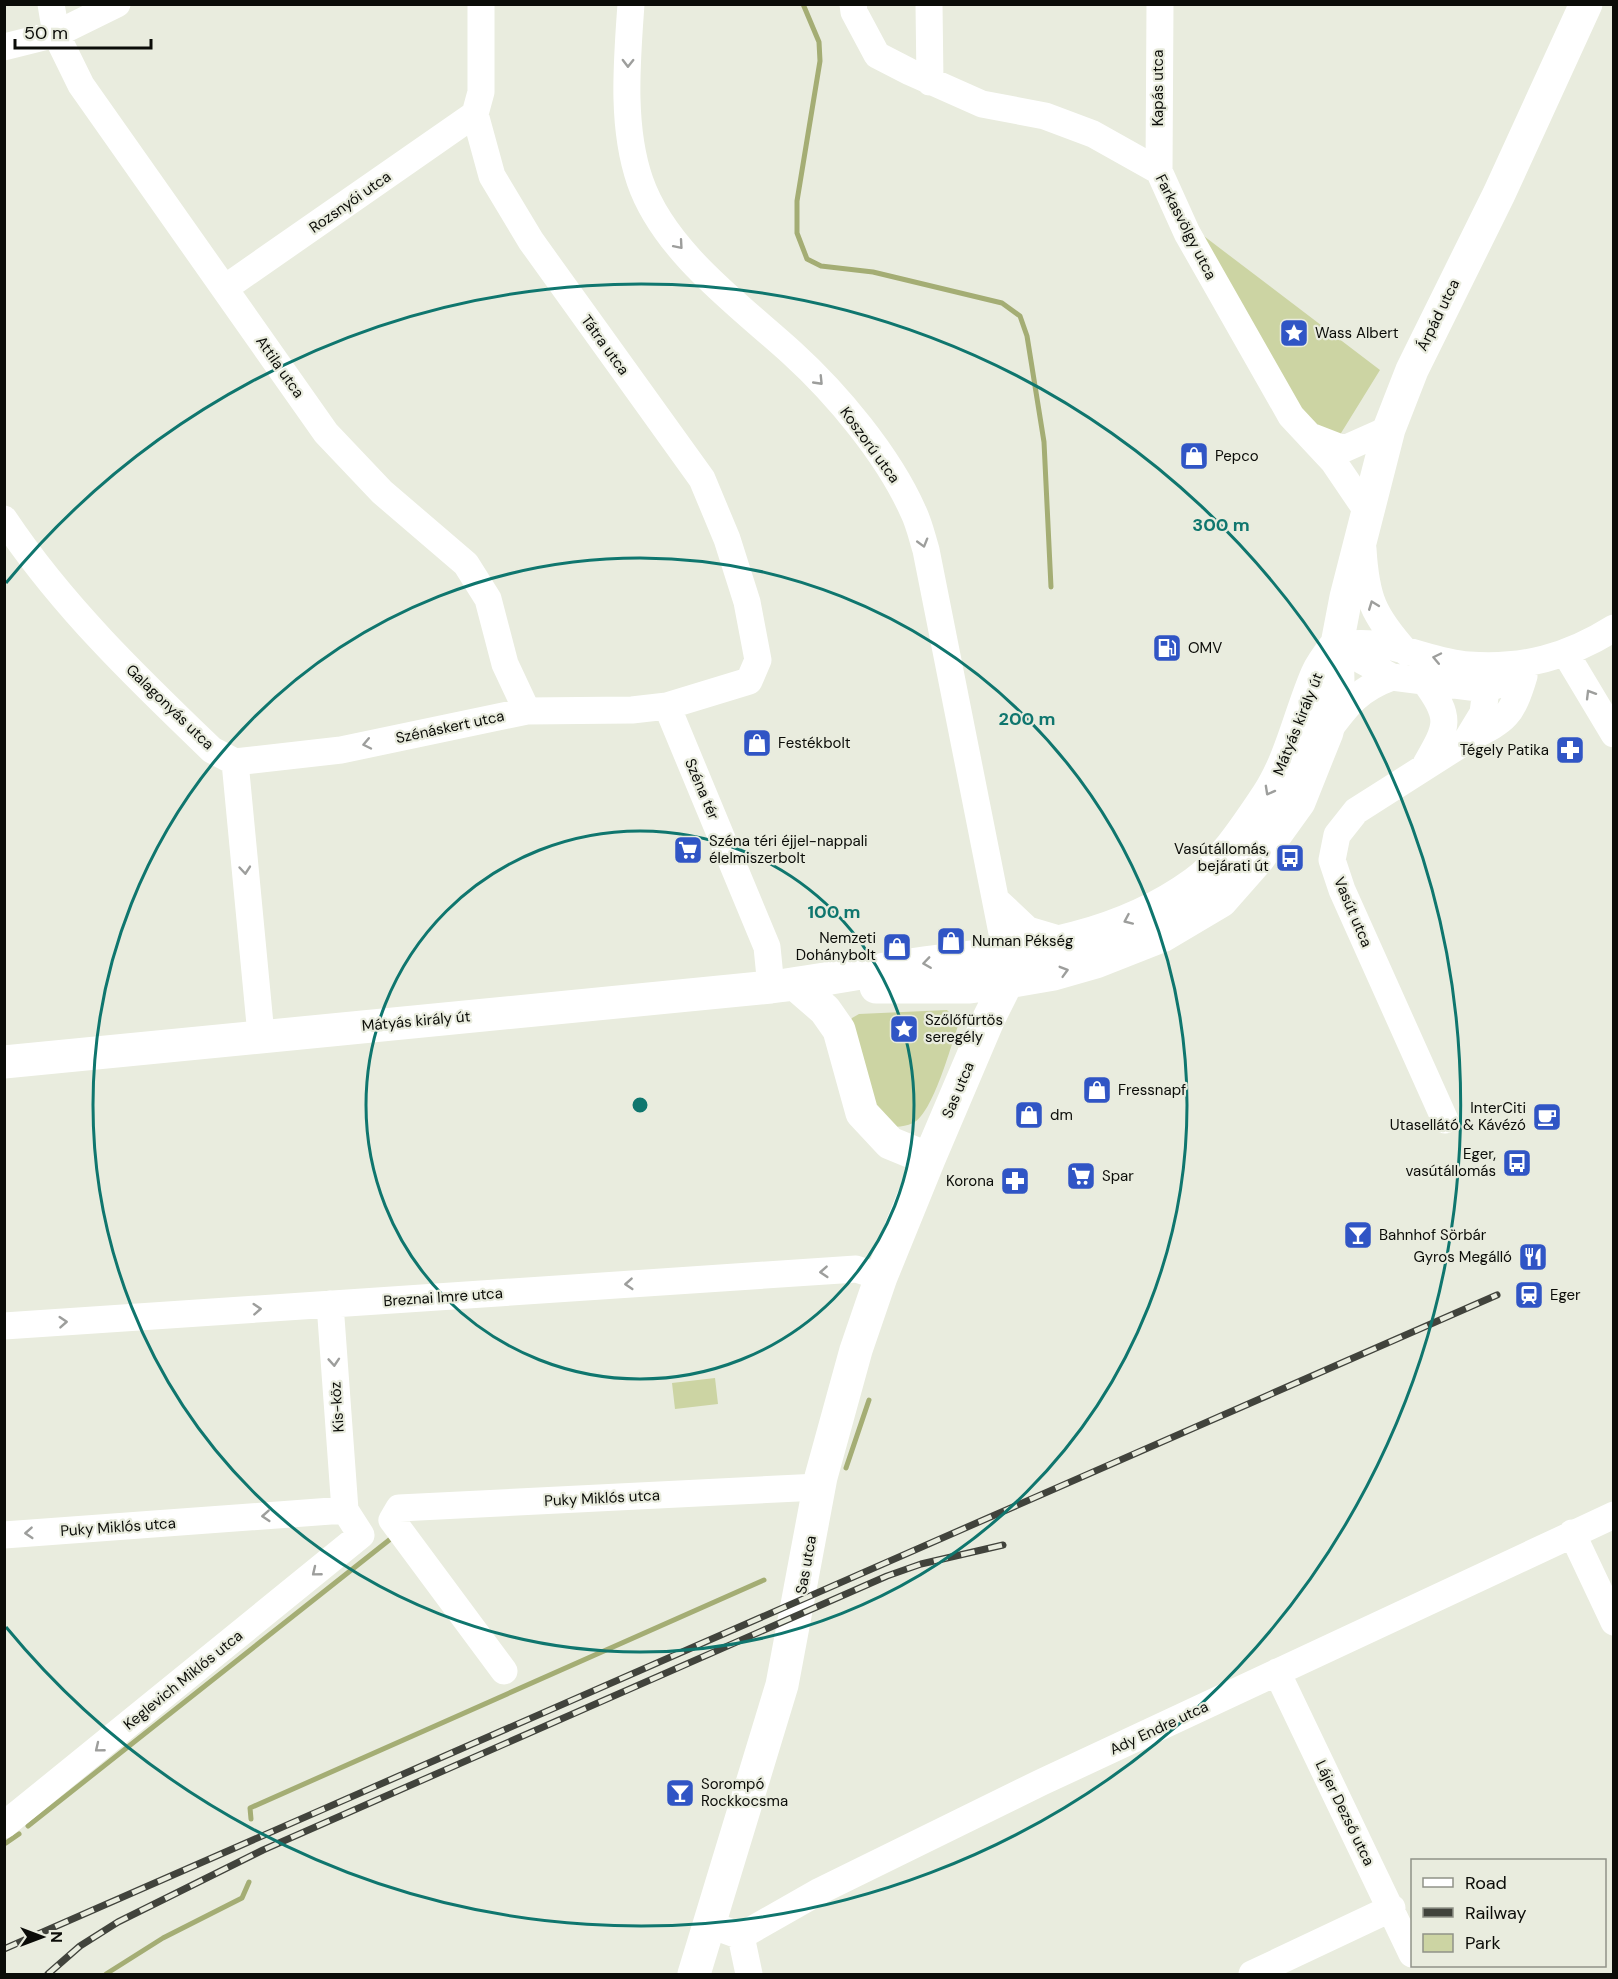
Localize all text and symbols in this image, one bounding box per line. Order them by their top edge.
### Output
scale bar [15,12,152,50]
text: 50 m [24,21,68,45]
street label: Kapás utca [1148,50,1168,126]
one-way arrow [622,58,634,67]
street label: Rozsnyói utca [305,166,395,238]
street label: Farkasvölgy utca [1151,171,1221,283]
one-way arrow [672,238,683,249]
street label: Árpád utca [1412,276,1464,354]
street label: Tátra utca [576,311,634,379]
place icon: Wass Albert [1278,317,1310,349]
place label: Wass Albert [1315,323,1399,343]
street label: Attila utca [251,332,309,402]
one-way arrow [812,374,823,384]
street label: Koszorú utca [836,403,904,487]
shop icon: Pepco [1178,440,1210,472]
place label: Pepco [1215,446,1259,466]
text: 300 m [1192,513,1250,537]
one-way arrow [916,537,928,548]
one-way arrow [1368,600,1380,611]
fuel station icon: OMV [1151,632,1183,664]
place label: OMV [1188,638,1222,658]
one-way arrow [1432,652,1442,665]
street label: Galagonyás utca [122,660,218,754]
street label: Mátyás király út [1268,670,1328,778]
one-way arrow [1586,690,1597,700]
street label: Szénáskert utca [394,706,506,748]
text: 200 m [999,707,1055,731]
shop icon: Festékbolt [741,727,773,759]
place label: Festékbolt [778,733,851,753]
pharmacy icon: Tégely Patika [1554,734,1586,766]
one-way arrow [363,737,373,750]
place label: Tégely Patika [1460,740,1549,760]
street label: Széna tér [680,755,724,823]
one-way arrow [1265,785,1276,795]
place label: Széna téri éjjel-nappali élelmiszerbolt [709,831,868,868]
supermarket icon: Széna téri éjjel-nappali élelmiszerbolt [672,834,704,866]
place label: Vasútállomás, bejárati út [1174,839,1269,876]
bus stop icon: Vasútállomás, bejárati út [1274,842,1306,874]
one-way arrow [238,866,251,875]
street label: Vasút utca [1329,874,1377,950]
text: 100 m [807,900,861,924]
one-way arrow [1123,913,1134,925]
shop icon: Numan Pékség [935,925,967,957]
place label: Nemzeti Dohánybolt [796,928,876,965]
shop icon: Nemzeti Dohánybolt [881,931,913,963]
place label: Numan Pékség [972,931,1073,951]
one-way arrow [922,956,932,968]
one-way arrow [1058,966,1069,978]
street label: Mátyás király út [361,1006,471,1036]
place label: Szőlőfürtös seregély [925,1010,1003,1047]
place icon: Szőlőfürtös seregély [888,1013,920,1045]
street label: Sas utca [937,1059,979,1121]
shop icon: Fressnapf [1081,1074,1113,1106]
place label: Fressnapf [1118,1080,1186,1100]
centre of rings [630,1095,650,1115]
place label: InterCiti Utasellátó & Kávézó [1390,1098,1526,1135]
shop icon: dm [1013,1099,1045,1131]
cafe icon: InterCiti Utasellátó & Kávézó [1531,1101,1563,1133]
place label: dm [1050,1105,1073,1125]
place label: Eger, vasútállomás [1406,1144,1496,1181]
bus stop icon: Eger, vasútállomás [1501,1147,1533,1179]
supermarket icon: Spar [1065,1160,1097,1192]
pharmacy icon: Korona [999,1165,1031,1197]
place label: Spar [1102,1166,1134,1186]
place label: Korona [946,1171,994,1191]
bar icon: Bahnhof Sörbár [1342,1219,1374,1251]
place label: Bahnhof Sörbár [1379,1225,1487,1245]
restaurant icon: Gyros Megálló [1517,1241,1549,1273]
place label: Gyros Megálló [1413,1247,1512,1267]
one-way arrow [819,1265,828,1278]
one-way arrow [625,1278,634,1291]
station icon: Eger [1513,1279,1545,1311]
street label: Breznai Imre utca [383,1283,503,1311]
place label: Eger [1550,1285,1581,1305]
one-way arrow [253,1303,262,1316]
one-way arrow [58,1316,67,1329]
one-way arrow [327,1358,340,1367]
street label: Kis-köz [325,1381,349,1433]
street label: Puky Miklós utca [544,1485,660,1511]
one-way arrow [261,1509,270,1522]
street label: Puky Miklós utca [60,1513,176,1541]
one-way arrow [25,1526,34,1539]
street label: Sas utca [791,1534,821,1596]
one-way arrow [311,1564,322,1575]
street label: Keglevich Miklós utca [119,1626,247,1734]
street label: Ady Endre utca [1106,1696,1212,1760]
one-way arrow [95,1740,106,1751]
street label: Lájer Dezső utca [1311,1757,1379,1869]
place label: Sorompó Rockkocsma [701,1774,788,1811]
bar icon: Sorompó Rockkocsma [664,1777,696,1809]
legend [1411,1859,1606,1967]
text: Road [1465,1871,1507,1895]
text: Railway [1465,1901,1527,1925]
north arrow [12,1907,72,1967]
text: N [46,1931,67,1943]
text: Park [1465,1931,1501,1955]

